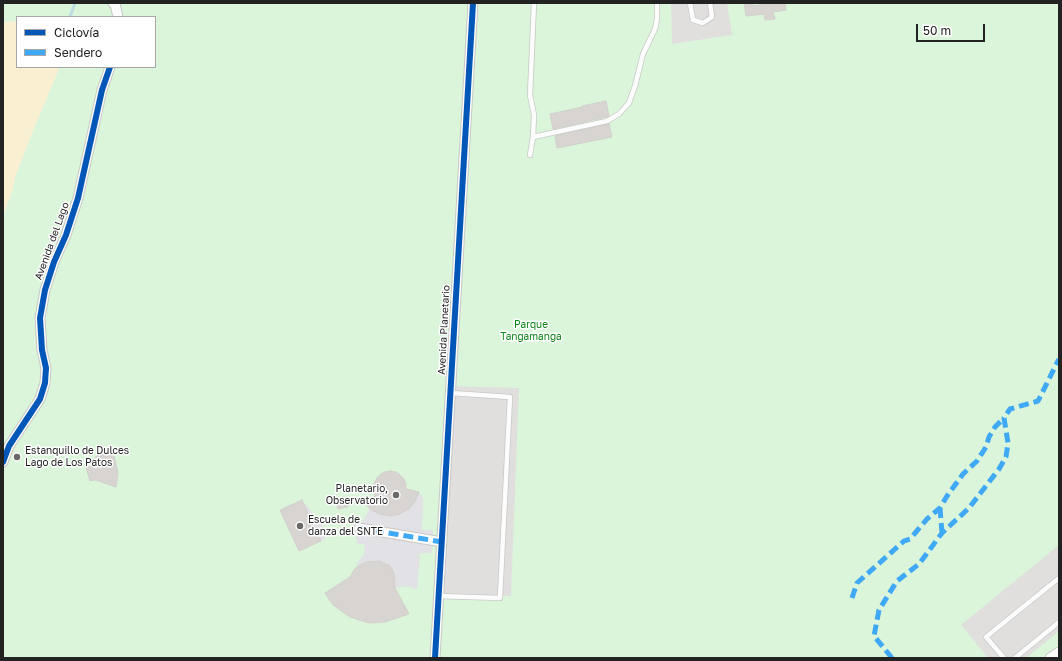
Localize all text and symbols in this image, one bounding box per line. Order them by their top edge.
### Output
legend [16,16,156,68]
scale bar [918,16,987,42]
text: 50 m [923,23,951,38]
text: Ciclovía [54,25,99,40]
text: Sendero [54,45,102,60]
street label: Avenida del Lago [32,201,72,281]
street label: Avenida Planetario [436,285,452,375]
park label: Parque Tangamanga [500,319,562,342]
place label: Estanquillo de Dulces Lago de Los Patos [25,445,129,468]
marker: Estanquillo de Dulces Lago de Los Patos [12,452,22,462]
place label: Planetario, Observatorio [326,483,388,506]
marker: Planetario, Observatorio [391,490,401,500]
place label: Escuela de danza del SNTE [308,514,383,538]
marker: Escuela de danza del SNTE [295,521,305,531]

